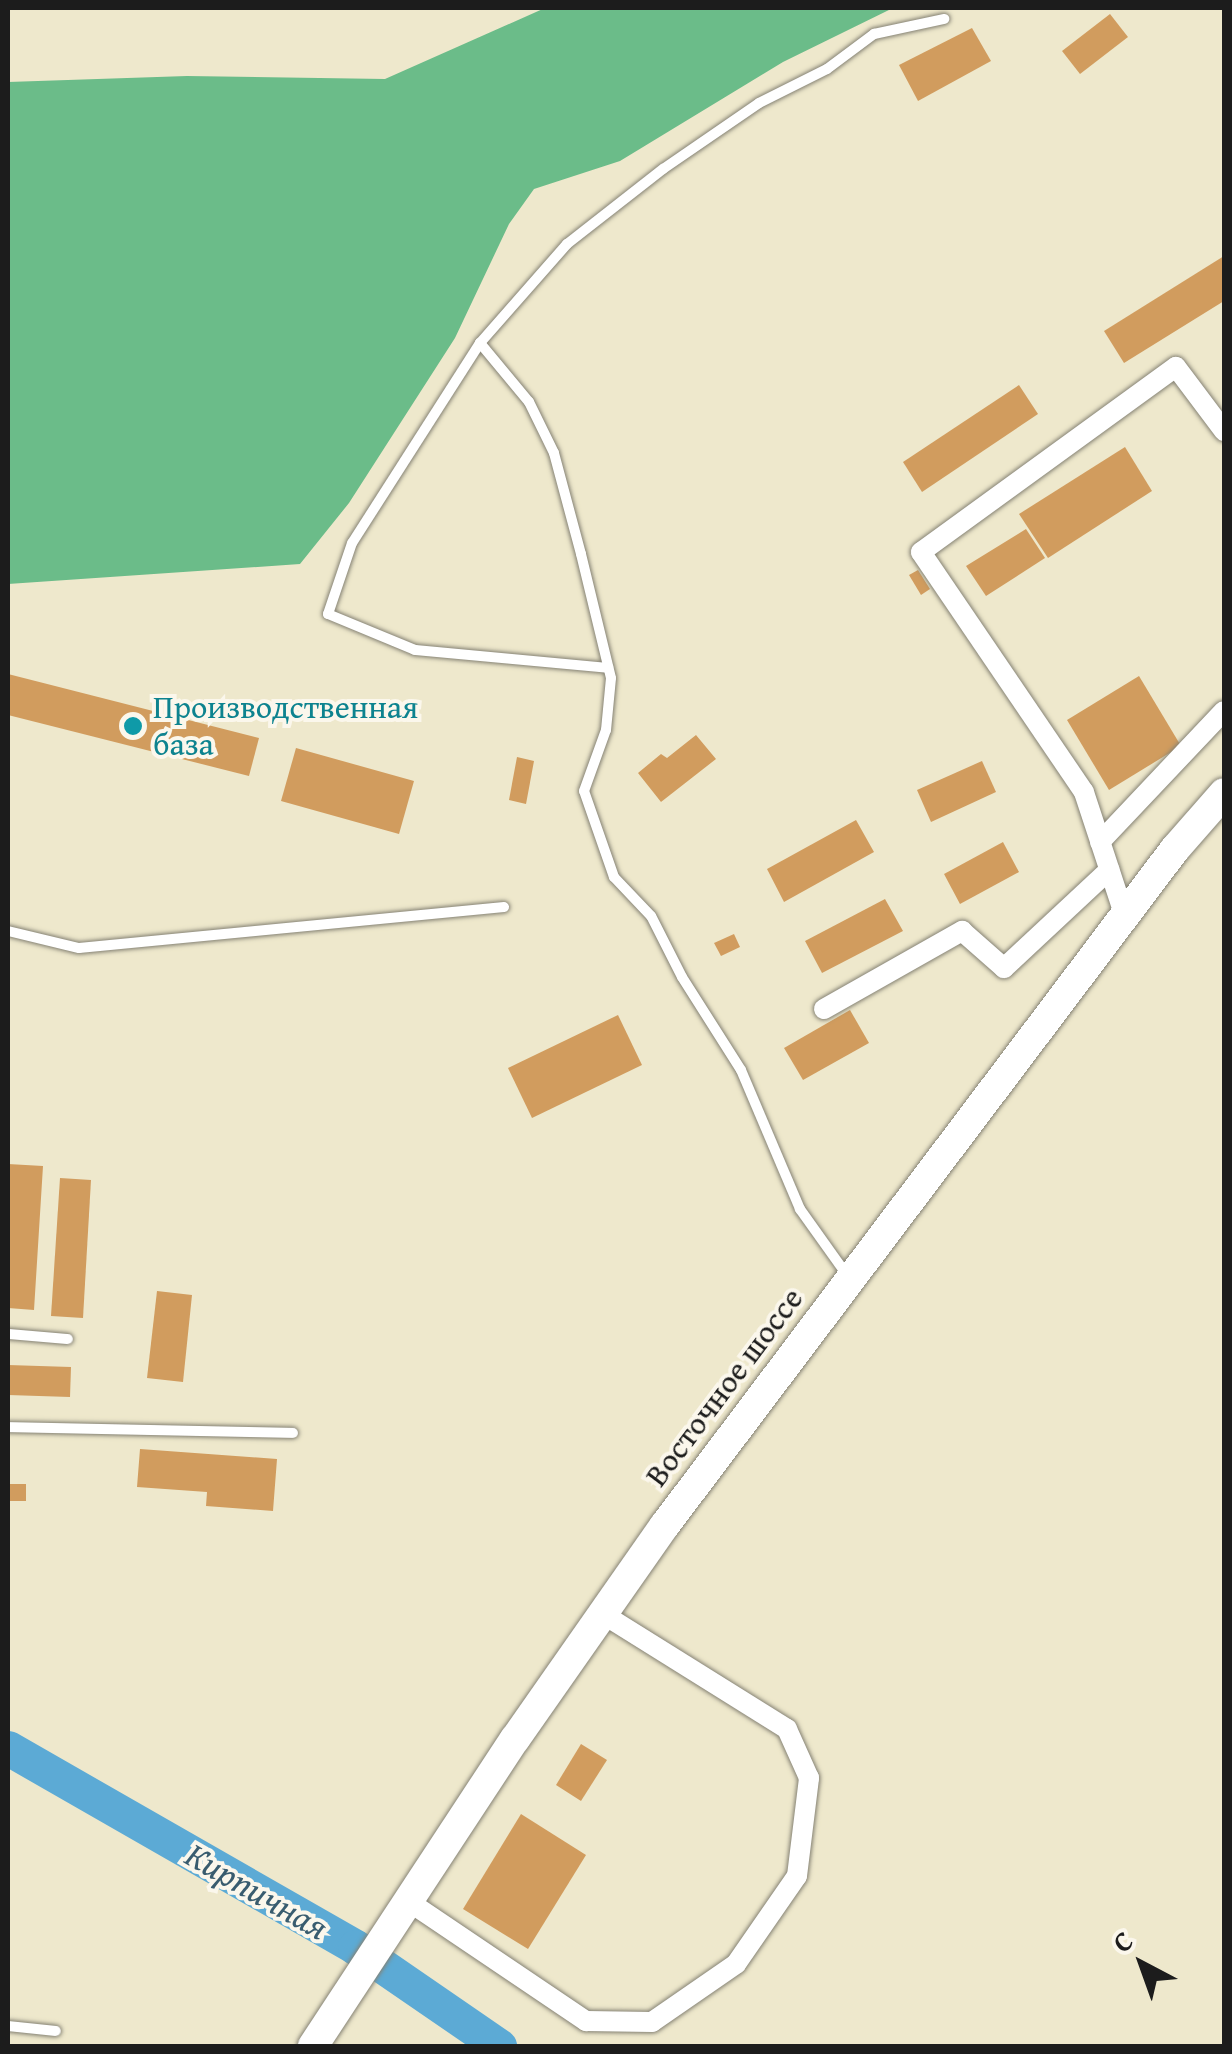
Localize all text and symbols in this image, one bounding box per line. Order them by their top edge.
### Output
place label: Производственная база [153,689,418,764]
marker: Производственная база [122,715,144,737]
street label: Восточное шоссе [637,1280,811,1494]
water label: Кирпичная [178,1833,336,1949]
north arrow [1092,1914,1192,2014]
text: С [1103,1920,1141,1962]

